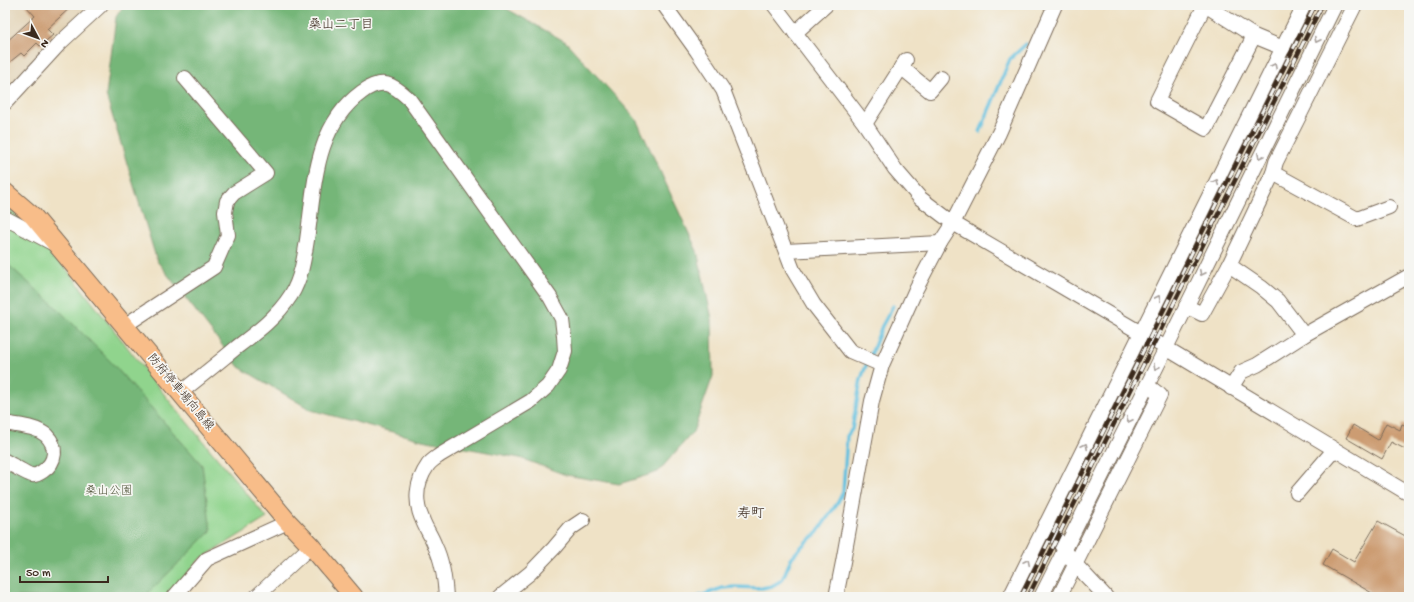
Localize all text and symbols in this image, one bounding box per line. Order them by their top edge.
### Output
district label: 桑山二丁目 [308,17,374,33]
north arrow [18,18,58,58]
one-way arrow [1315,36,1322,43]
text: N [37,37,51,50]
one-way arrow [1269,62,1277,70]
one-way arrow [1257,152,1265,160]
one-way arrow [1211,179,1219,186]
one-way arrow [1199,269,1207,276]
one-way arrow [1153,295,1161,303]
street label: 防府停車場向島線 [144,351,217,434]
one-way arrow [1154,363,1161,370]
one-way arrow [1126,416,1134,424]
one-way arrow [1080,442,1088,450]
park label: 桑山公園 [85,484,133,499]
district label: 寿町 [737,506,765,523]
scale bar [20,558,108,584]
one-way arrow [1022,559,1030,566]
text: 50 m [26,567,51,581]

